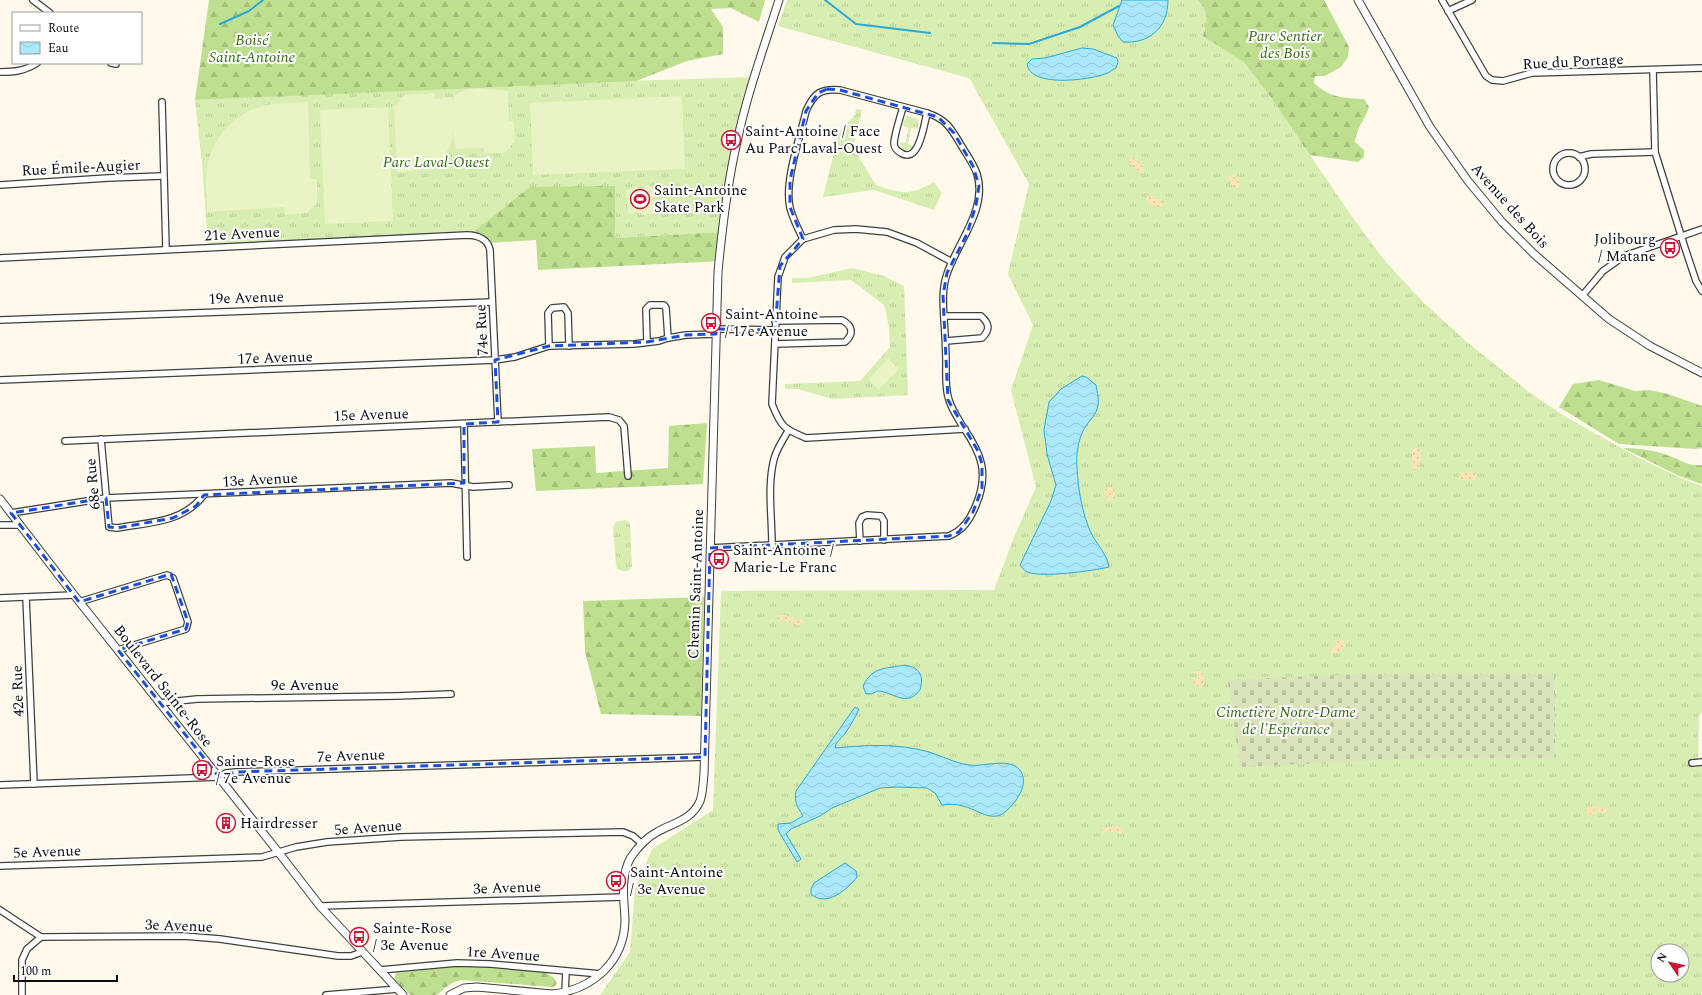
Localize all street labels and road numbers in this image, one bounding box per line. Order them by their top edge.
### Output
street label: Rue du Portage [1522,48,1624,76]
street label: Rue Émile-Augier [21,153,141,183]
street label: Avenue des Bois [1465,158,1555,254]
street label: 21e Avenue [204,221,280,247]
street label: 19e Avenue [208,285,284,311]
street label: 74e Rue [469,304,495,356]
street label: 17e Avenue [237,345,313,371]
street label: 15e Avenue [333,402,409,428]
street label: 68e Rue [79,457,107,511]
street label: 13e Avenue [222,467,298,493]
street label: Chemin Saint-Antoine [682,509,710,659]
street label: Boulevard Sainte-Rose [108,620,218,752]
street label: 42e Rue [6,665,30,717]
street label: 9e Avenue [271,674,339,697]
street label: 7e Avenue [317,743,385,769]
street label: 5e Avenue [333,814,403,842]
street label: 5e Avenue [13,839,81,865]
street label: 3e Avenue [473,875,541,901]
street label: 3e Avenue [145,913,213,939]
street label: 1re Avenue [465,940,541,968]

